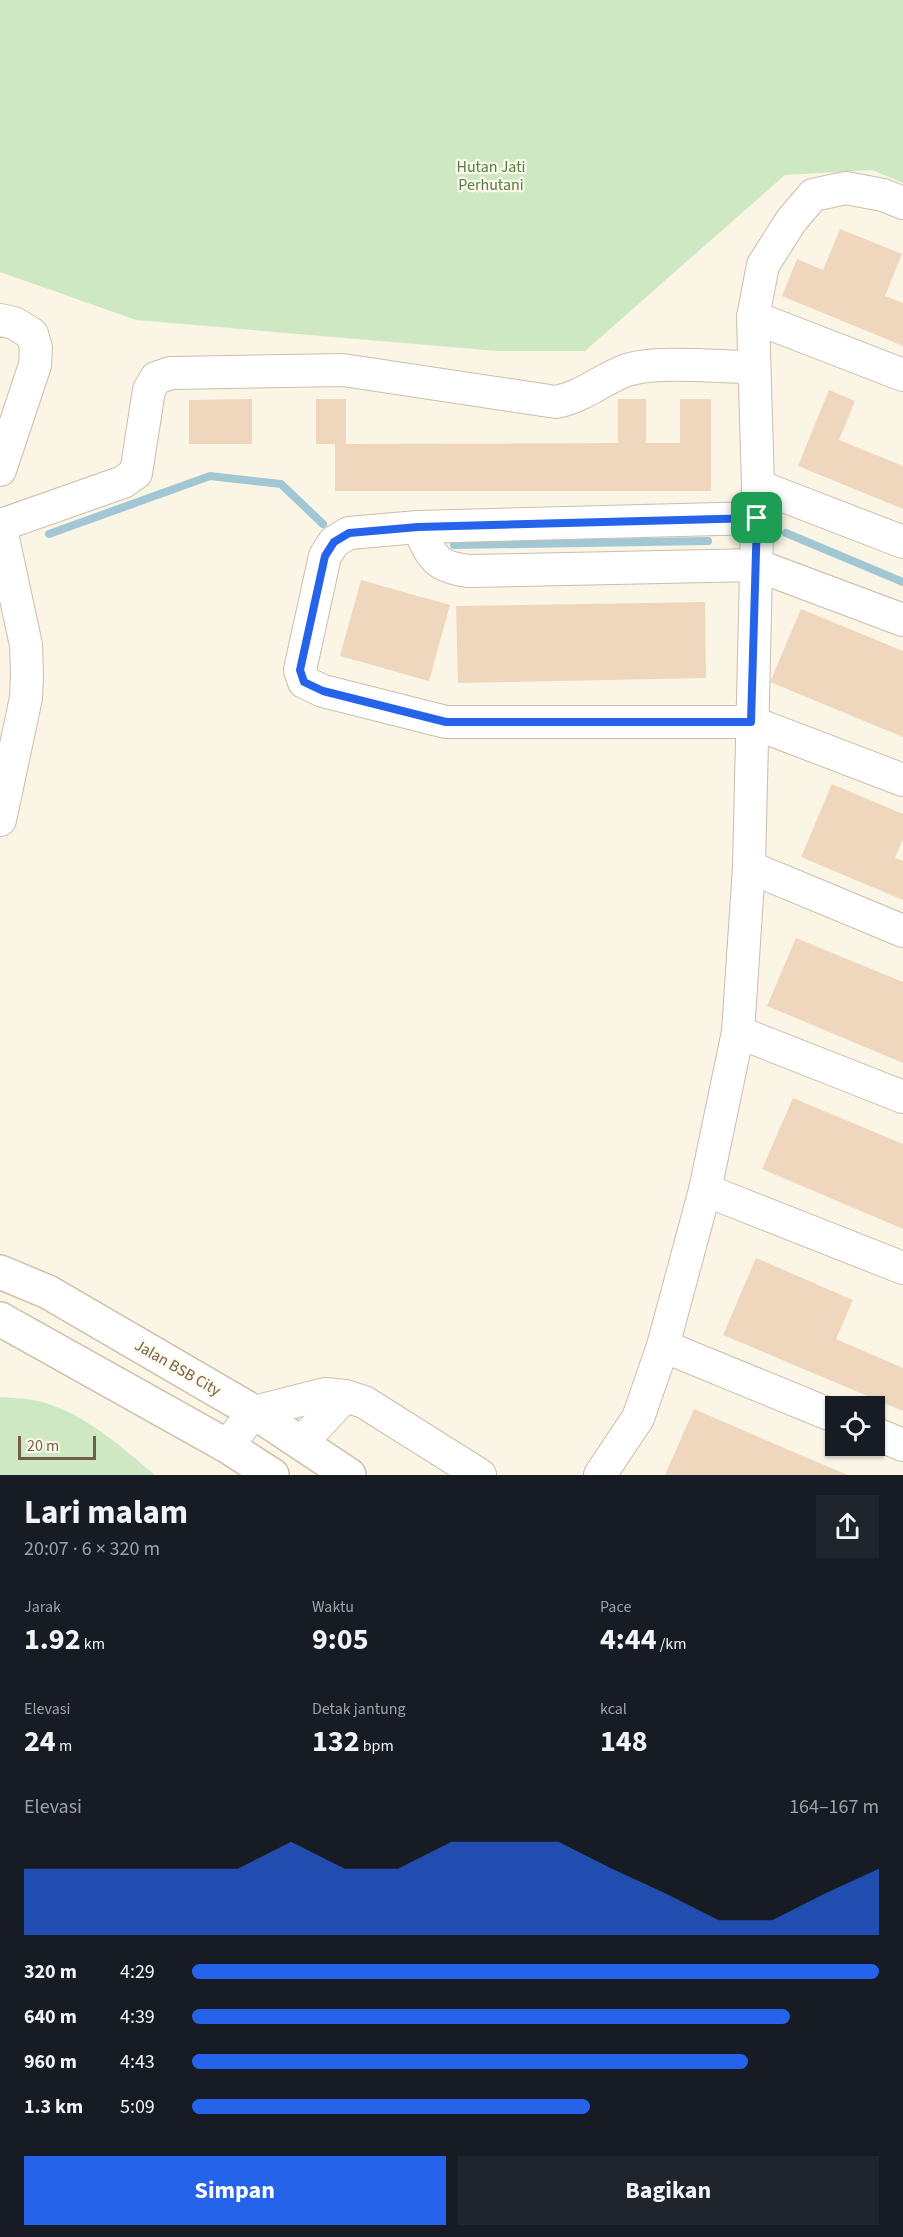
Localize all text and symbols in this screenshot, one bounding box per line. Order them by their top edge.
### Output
park label: Hutan Jati Perhutani [456,156,526,196]
pin [731,492,782,543]
icon: arrive [740,501,773,534]
street label: Jalan BSB City [130,1334,225,1402]
map controls [825,1396,885,1456]
button: locate [825,1396,885,1456]
scale bar [18,1433,96,1460]
text: 20 m [27,1435,59,1457]
text: Lari malam [24,1489,188,1536]
button: share [816,1495,879,1558]
text: 20:07 · 6 × 320 m [24,1535,160,1563]
text: Jarak [24,1596,61,1618]
text: Waktu [312,1596,354,1618]
text: Pace [600,1596,631,1618]
text: 1.92 [24,1618,81,1661]
text: 9:05 [312,1618,369,1661]
text: 4:44 [600,1618,657,1661]
text: km [81,1633,105,1655]
text: /km [657,1633,687,1655]
text: Elevasi [24,1698,70,1720]
text: Detak jantung [312,1698,406,1720]
text: kcal [600,1698,627,1720]
text: 24 [24,1720,56,1763]
text: 132 [312,1720,360,1763]
text: 148 [600,1720,648,1763]
text: m [56,1735,72,1757]
text: bpm [360,1735,394,1757]
text: Elevasi [24,1793,82,1821]
text: 164–167 m [789,1793,879,1821]
text: 320 m [24,1958,77,1986]
text: 4:29 [120,1958,155,1986]
text: 640 m [24,2003,77,2031]
text: 4:39 [120,2003,155,2031]
text: 960 m [24,2048,77,2076]
text: 4:43 [120,2048,155,2076]
text: 1.3 km [24,2093,83,2121]
text: 5:09 [120,2093,155,2121]
button: Simpan [24,2156,446,2225]
button: Bagikan [458,2156,879,2225]

